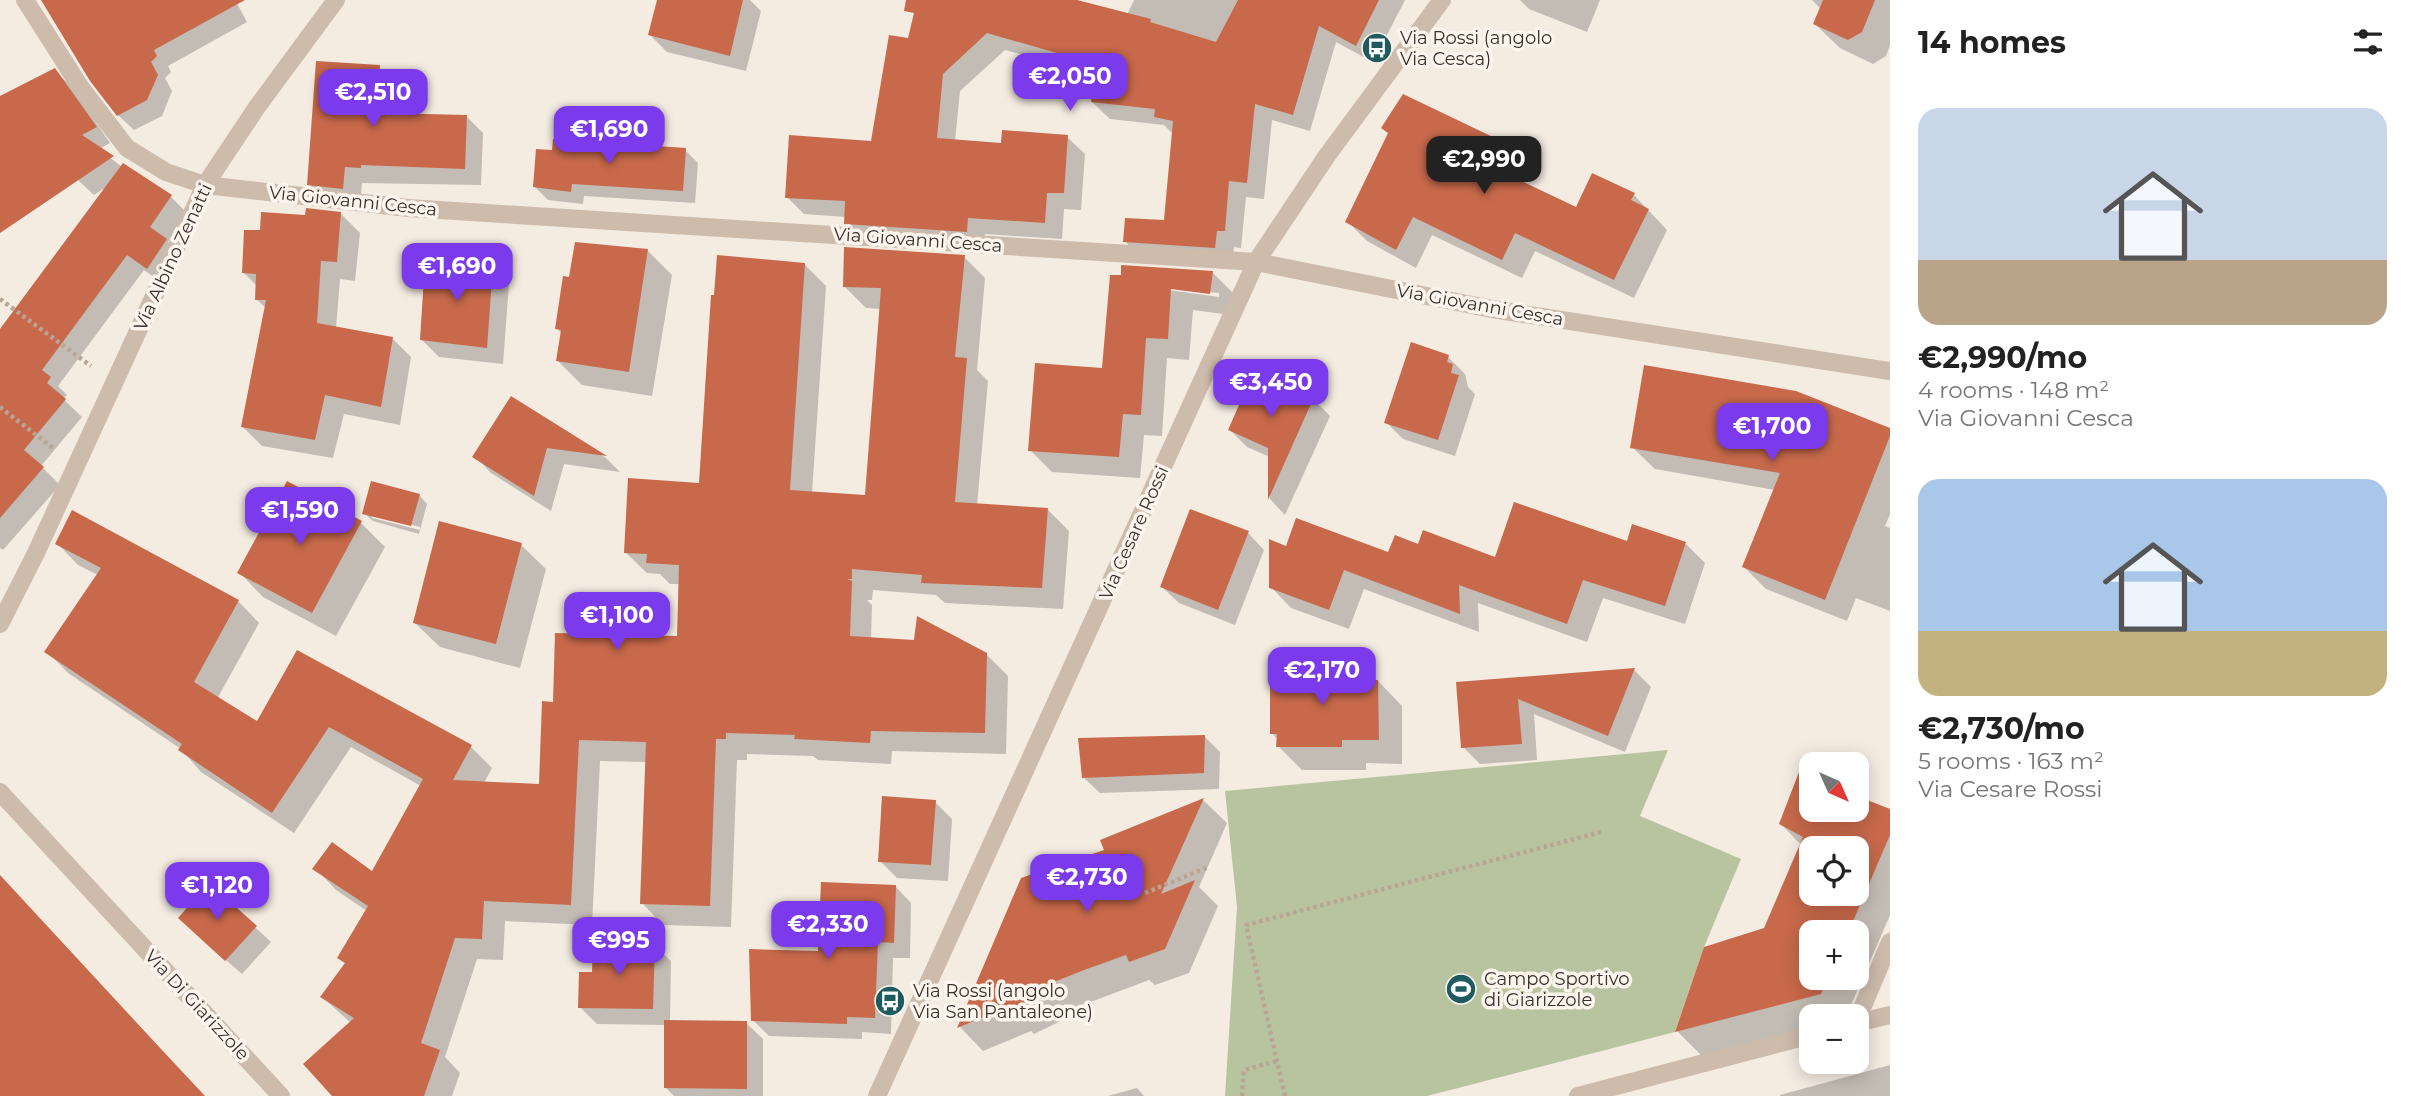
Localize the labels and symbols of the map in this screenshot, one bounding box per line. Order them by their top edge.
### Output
place label: Via Rossi (angolo Via Cesca) [1400,27,1552,70]
bus stop icon: Via Rossi (angolo Via Cesca) [1360,31,1394,65]
pin: €2,050 [1013,54,1127,113]
pin: €2,510 [316,69,430,129]
pin: €1,690 [552,106,666,166]
pin: €2,990 [1427,136,1541,196]
street label: Via Albino Zenatti [129,180,217,334]
street label: Via Giovanni Cesca [268,181,438,221]
street label: Via Giovanni Cesca [833,223,1003,257]
pin: €1,690 [400,244,514,303]
street label: Via Giovanni Cesca [1395,280,1565,330]
pin: €3,450 [1214,360,1328,419]
pin: €1,700 [1715,404,1829,463]
street label: Via Cesare Rossi [1095,463,1173,603]
pin: €1,590 [243,488,357,547]
pin: €1,100 [560,592,674,652]
pin: €2,170 [1265,648,1379,707]
north arrow [1799,752,1869,822]
pin: €2,730 [1030,855,1144,914]
pin: €1,120 [160,862,274,922]
pin: €2,330 [771,902,885,961]
pin: €995 [578,918,660,977]
street label: Via Di Giarizzole [140,945,254,1065]
place label: Campo Sportivo di Giarizzole [1484,968,1630,1011]
sports icon: Campo Sportivo di Giarizzole [1444,972,1478,1006]
place label: Via Rossi (angolo Via San Pantaleone) [913,980,1093,1023]
bus stop icon: Via Rossi (angolo Via San Pantaleone) [873,984,907,1018]

